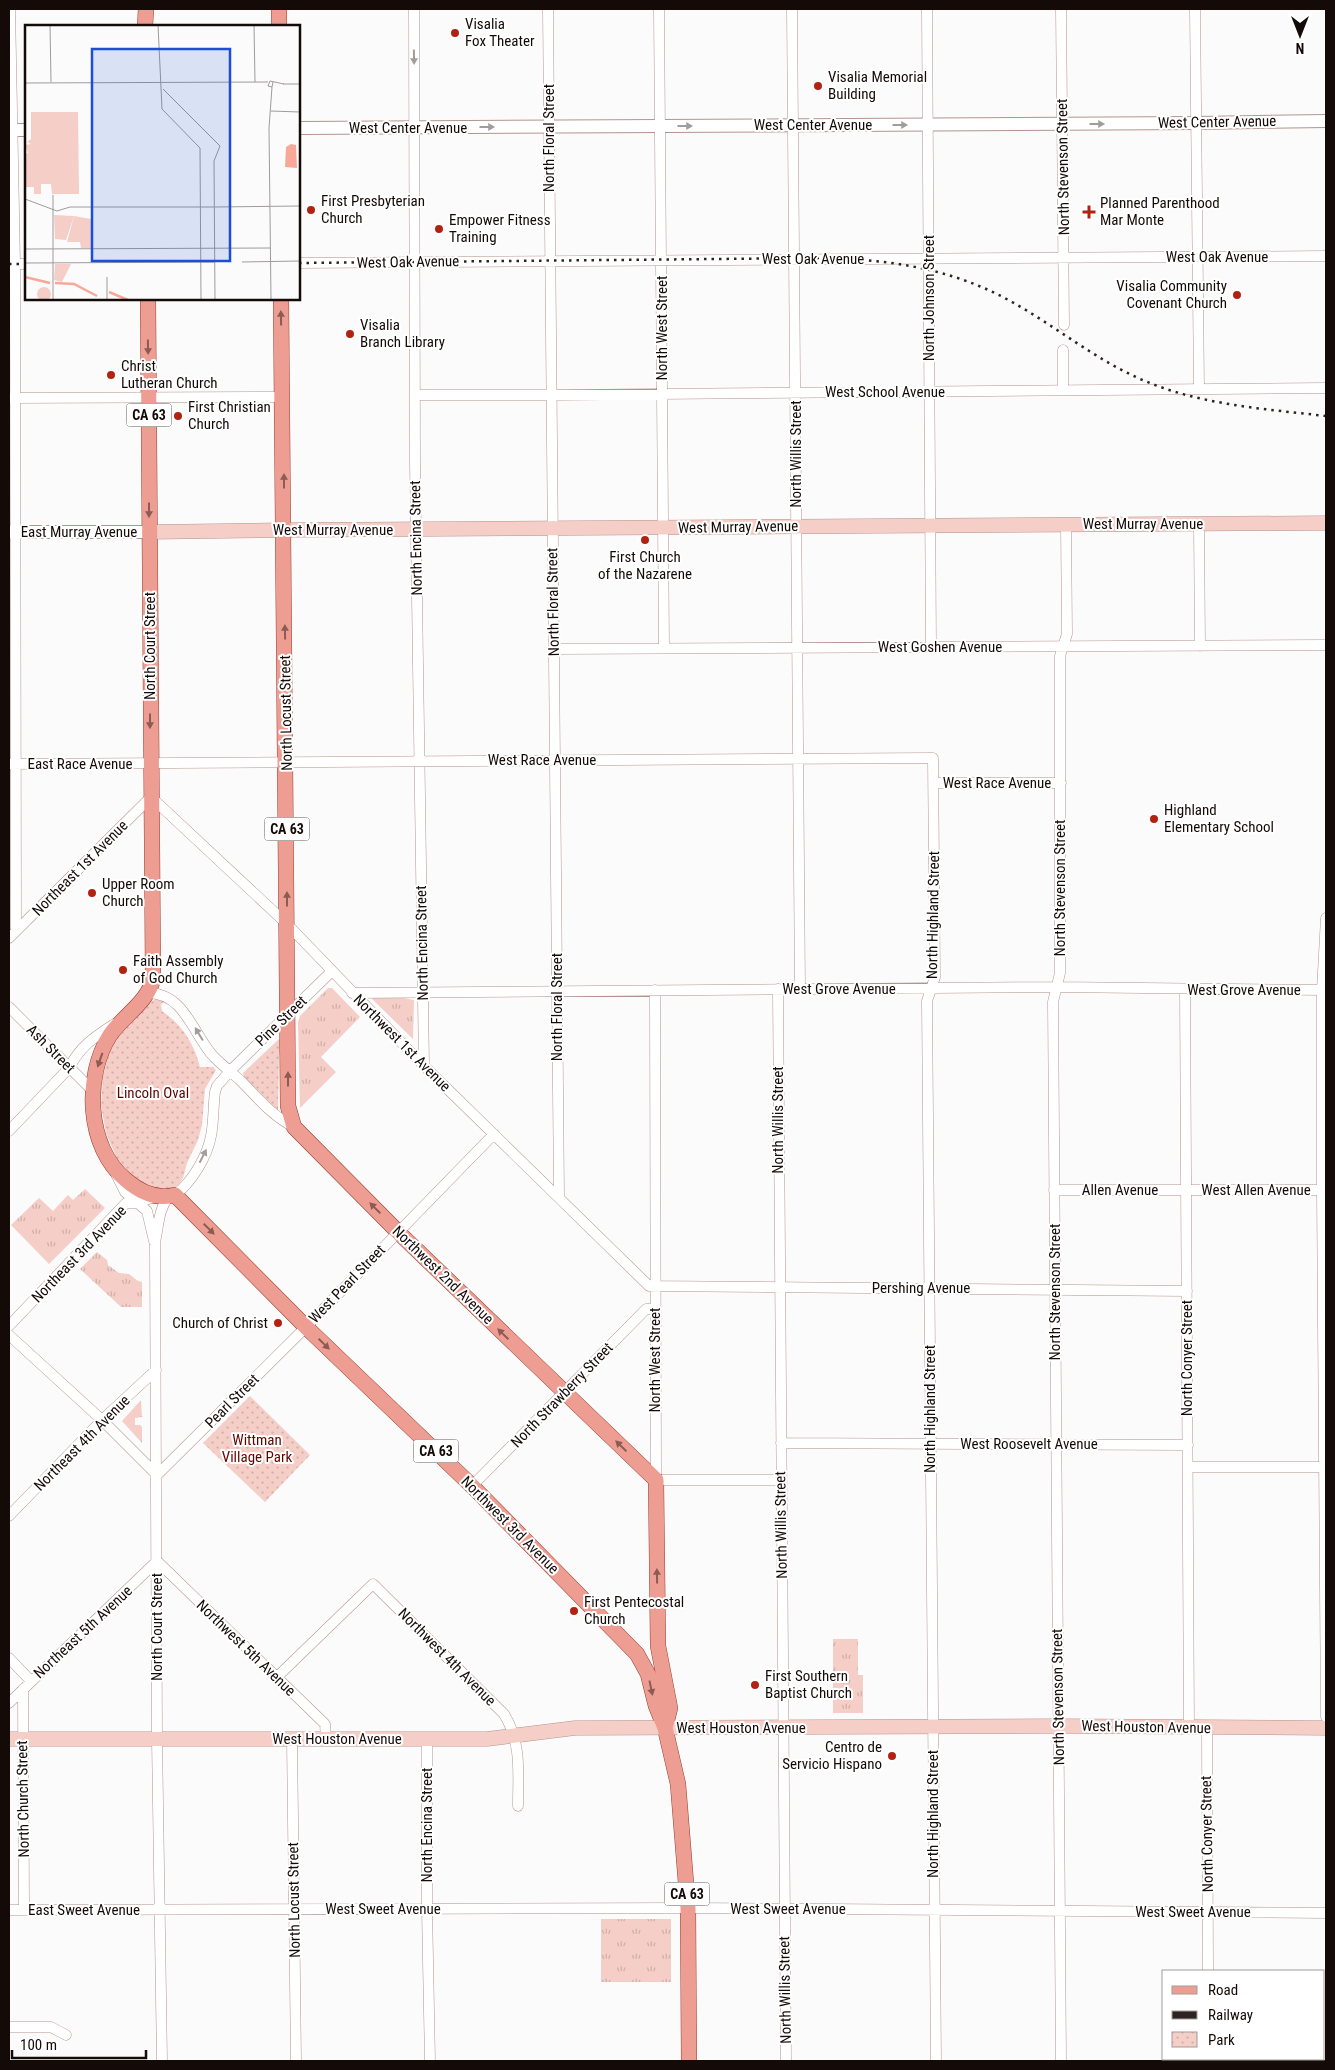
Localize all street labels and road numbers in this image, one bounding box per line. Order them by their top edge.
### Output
street label: North Floral Street [540,84,558,192]
street label: North Stevenson Street [1053,98,1073,236]
street label: West Center Avenue [1158,112,1276,132]
street label: West Center Avenue [754,116,872,134]
street label: West Center Avenue [349,119,467,137]
street label: North Johnson Street [920,235,938,361]
street label: West Oak Avenue [1166,248,1268,266]
street label: West Oak Avenue [762,250,864,268]
street label: West Oak Avenue [357,252,459,272]
street label: North West Street [653,276,671,381]
street label: West School Avenue [825,383,945,401]
street label: North Willis Street [787,400,805,508]
road number: CA 63 [126,404,172,426]
street label: North Encina Street [406,480,426,596]
street label: West Murray Avenue [1083,515,1203,533]
street label: West Murray Avenue [678,517,798,537]
street label: West Murray Avenue [273,521,393,539]
street label: East Murray Avenue [21,523,137,541]
street label: North Floral Street [543,548,563,656]
street label: North Court Street [141,592,159,700]
street label: West Goshen Avenue [878,638,1002,656]
street label: North Locust Street [276,655,296,771]
street label: West Race Avenue [488,751,596,769]
street label: East Race Avenue [27,755,133,773]
street label: West Race Avenue [943,774,1051,792]
street label: Northeast 1st Avenue [28,816,132,920]
road number: CA 63 [264,818,310,841]
street label: North Stevenson Street [1051,820,1069,956]
street label: North Highland Street [923,851,943,979]
street label: North Encina Street [412,885,432,1001]
street label: North Floral Street [548,953,566,1061]
street label: West Grove Avenue [782,980,896,998]
street label: West Grove Avenue [1187,981,1301,999]
street label: Northwest 1st Avenue [350,991,454,1095]
street label: Pine Street [251,992,311,1050]
street label: Ash Street [23,1021,79,1077]
street label: North Willis Street [769,1066,787,1174]
street label: Allen Avenue [1082,1181,1158,1199]
street label: West Allen Avenue [1201,1181,1311,1199]
street label: Northeast 3rd Avenue [28,1202,130,1306]
street label: Northwest 2nd Avenue [389,1222,497,1328]
street label: North Stevenson Street [1046,1224,1064,1360]
street label: West Pearl Street [305,1241,389,1327]
street label: Pershing Avenue [872,1279,970,1297]
street label: North Conyer Street [1178,1300,1196,1416]
street label: North West Street [646,1308,664,1413]
street label: North Strawberry Street [507,1339,617,1451]
street label: North Highland Street [921,1345,939,1473]
street label: Pearl Street [201,1370,263,1432]
street label: Northeast 4th Avenue [30,1391,134,1495]
street label: West Roosevelt Avenue [960,1435,1098,1453]
road number: CA 63 [414,1440,458,1462]
street label: North Willis Street [771,1471,791,1579]
street label: Northwest 3rd Avenue [457,1472,563,1578]
street label: North Court Street [148,1573,166,1681]
street label: Northeast 5th Avenue [30,1582,136,1682]
street label: Northwest 5th Avenue [193,1596,299,1700]
street label: Northwest 4th Avenue [394,1604,500,1710]
street label: North Stevenson Street [1048,1628,1068,1766]
street label: West Houston Avenue [1081,1717,1211,1737]
street label: West Houston Avenue [676,1719,806,1737]
street label: West Houston Avenue [272,1730,402,1748]
street label: North Church Street [13,1740,33,1858]
street label: North Highland Street [924,1750,942,1878]
street label: North Encina Street [418,1767,436,1883]
street label: North Conyer Street [1197,1776,1217,1892]
street label: North Locust Street [284,1842,304,1958]
road number: CA 63 [664,1882,710,1906]
street label: West Sweet Avenue [325,1900,441,1918]
street label: West Sweet Avenue [730,1900,846,1918]
street label: East Sweet Avenue [28,1901,140,1919]
street label: West Sweet Avenue [1135,1903,1251,1921]
street label: North Willis Street [775,1936,795,2044]

